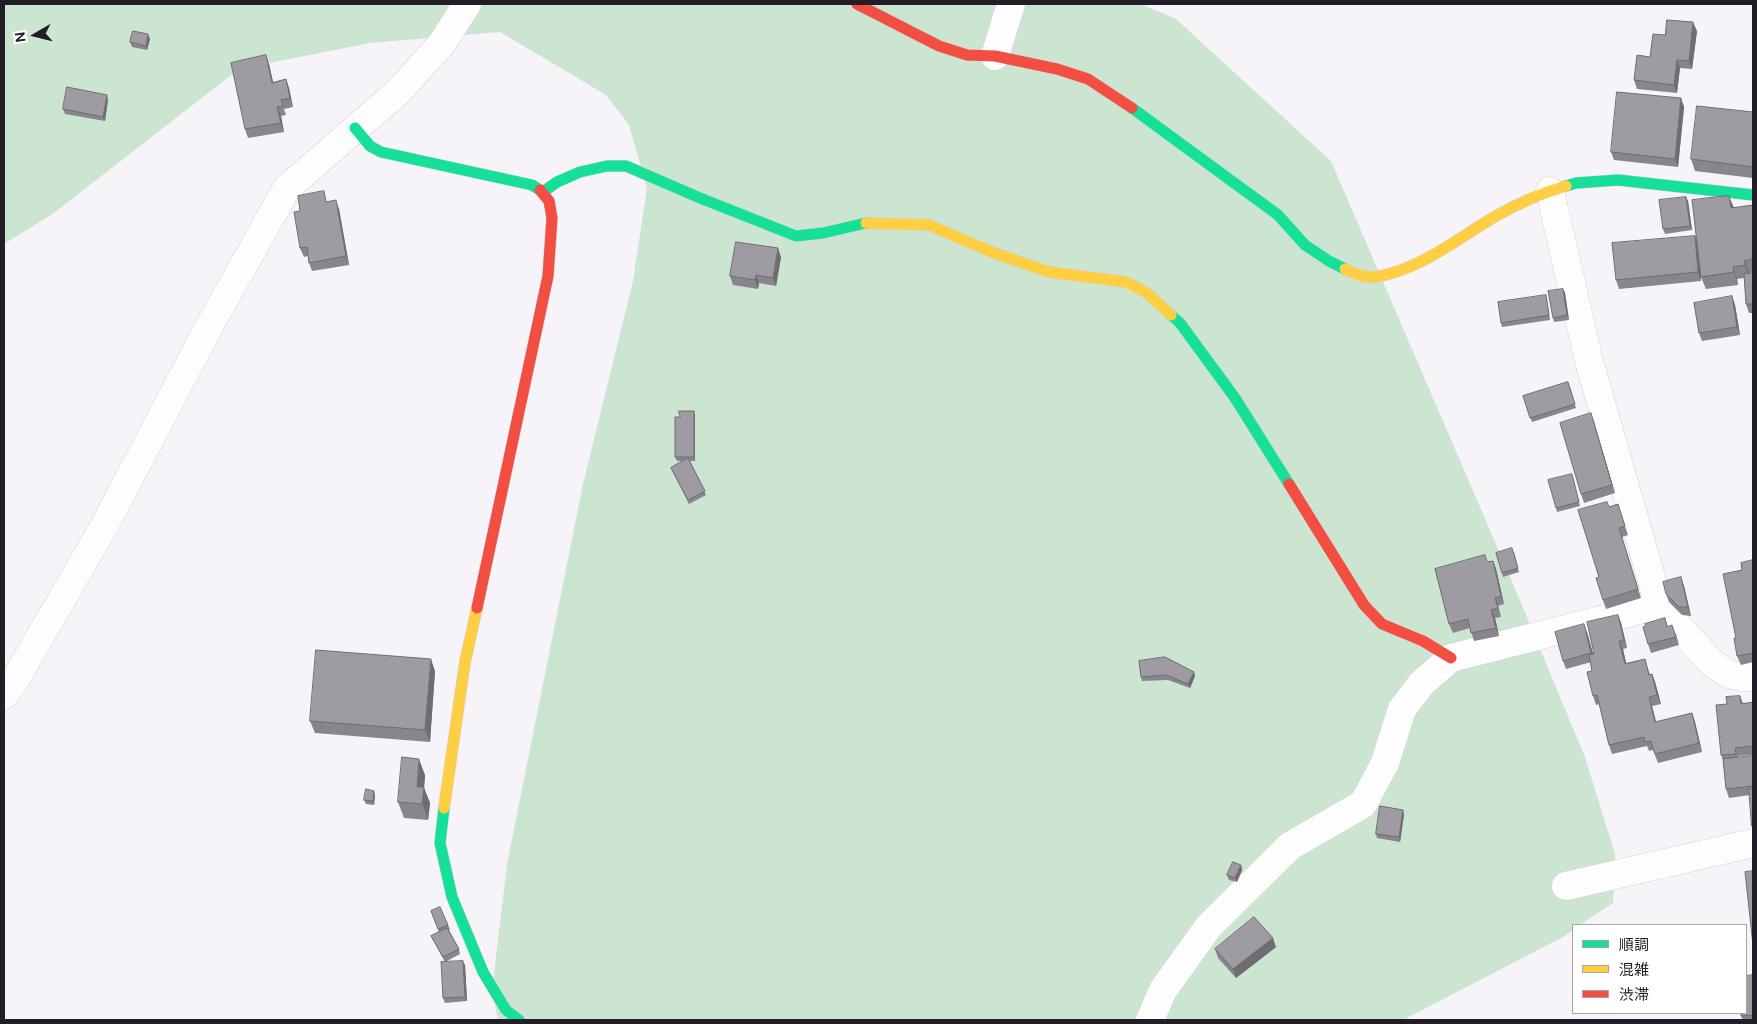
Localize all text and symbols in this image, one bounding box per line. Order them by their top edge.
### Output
north arrow [10,10,60,60]
text: N [11,31,30,43]
legend [1572,924,1747,1014]
text: 順調 [1619,935,1649,955]
text: 混雑 [1619,960,1649,980]
text: 渋滞 [1619,985,1649,1005]

